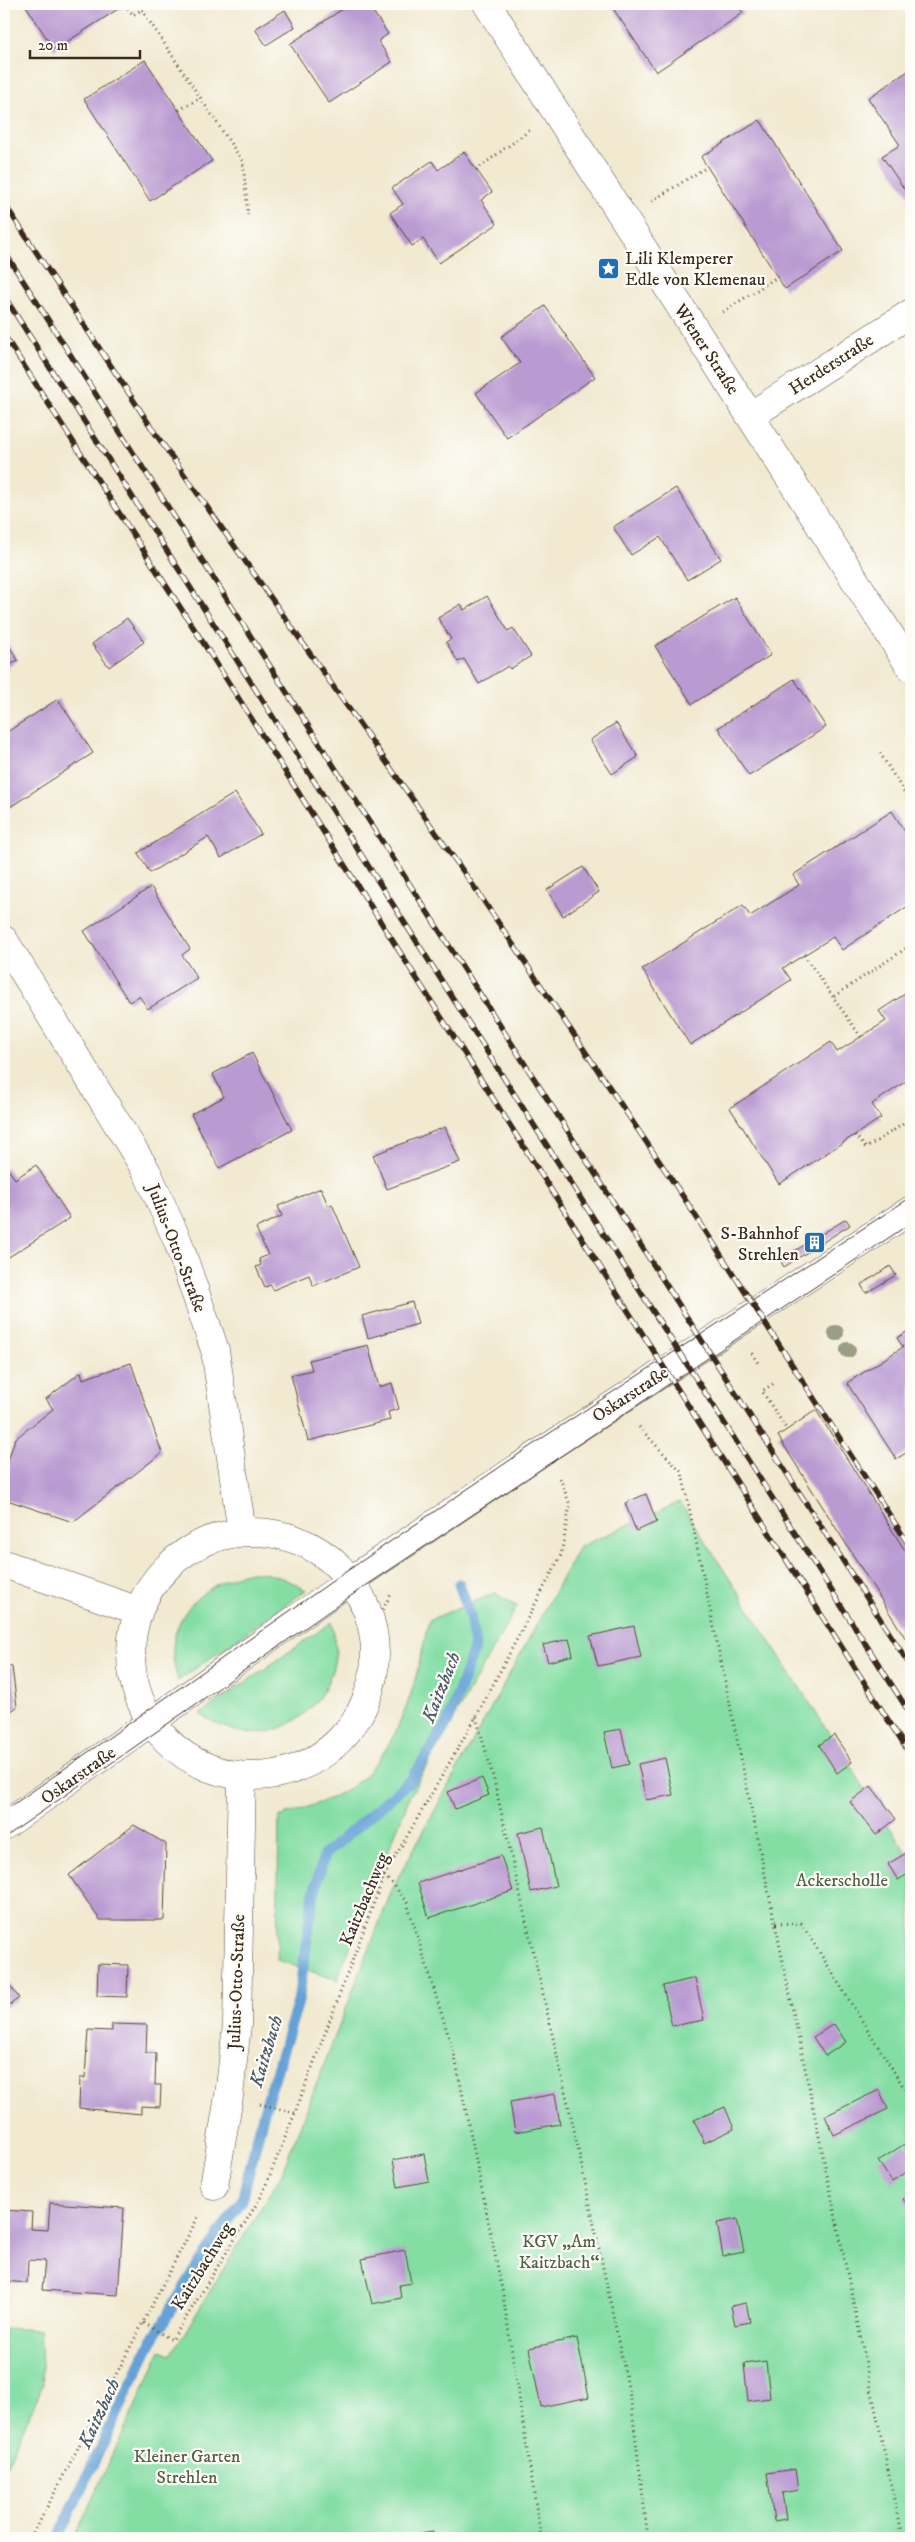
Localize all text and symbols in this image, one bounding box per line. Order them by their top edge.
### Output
scale bar [30,28,140,60]
text: 20 m [38,36,68,55]
place label: Lili Klemperer Edle von Klemenau [625,248,766,291]
place icon: Lili Klemperer Edle von Klemenau [597,256,621,280]
street label: Wiener Straße [668,299,744,399]
street label: Herderstraße [785,329,878,400]
street label: Julius-Otto-Straße [141,1179,211,1316]
place label: S-Bahnhof Strehlen [721,1223,802,1266]
building icon: S-Bahnhof Strehlen [803,1231,827,1255]
street label: Oskarstraße [588,1362,673,1428]
water label: Kaitzbach [417,1649,466,1727]
street label: Oskarstraße [37,1742,120,1810]
street label: Kaitzbachweg [335,1849,395,1949]
park label: Ackerscholle [796,1870,888,1892]
street label: Julius-Otto-Straße [224,1914,250,2052]
water label: Kaitzbach [244,2012,288,2091]
street label: Kaitzbachweg [167,2218,239,2314]
park label: KGV „Am Kaitzbach“ [519,2231,599,2274]
water label: Kaitzbach [73,2375,126,2453]
park label: Kleiner Garten Strehlen [134,2446,241,2489]

